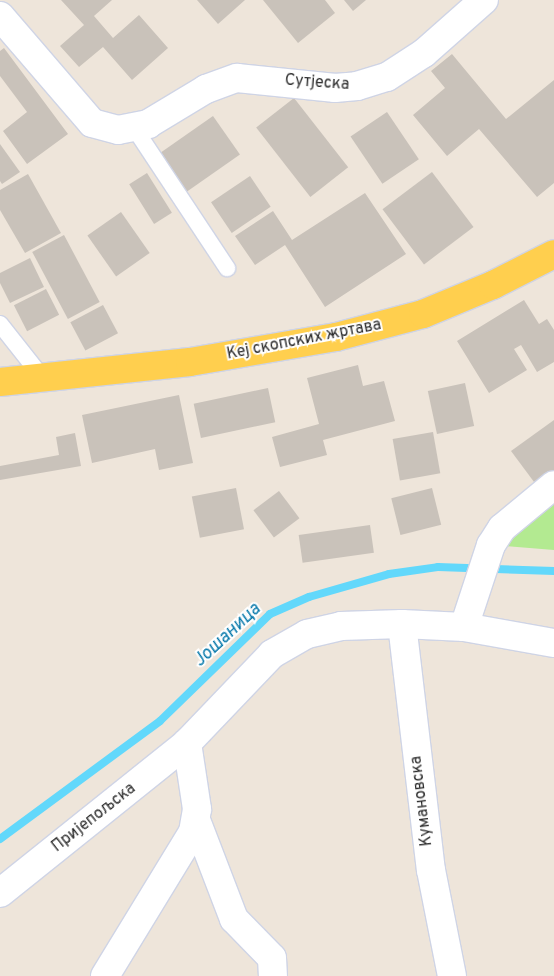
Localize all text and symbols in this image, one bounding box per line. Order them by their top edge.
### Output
street label: Сутјеска [284,71,350,95]
street label: Кеј скопских жртава [225,316,383,364]
water label: Јошаница [190,600,266,672]
street label: Кумановска [407,755,437,847]
street label: Пријепољска [48,779,140,857]

